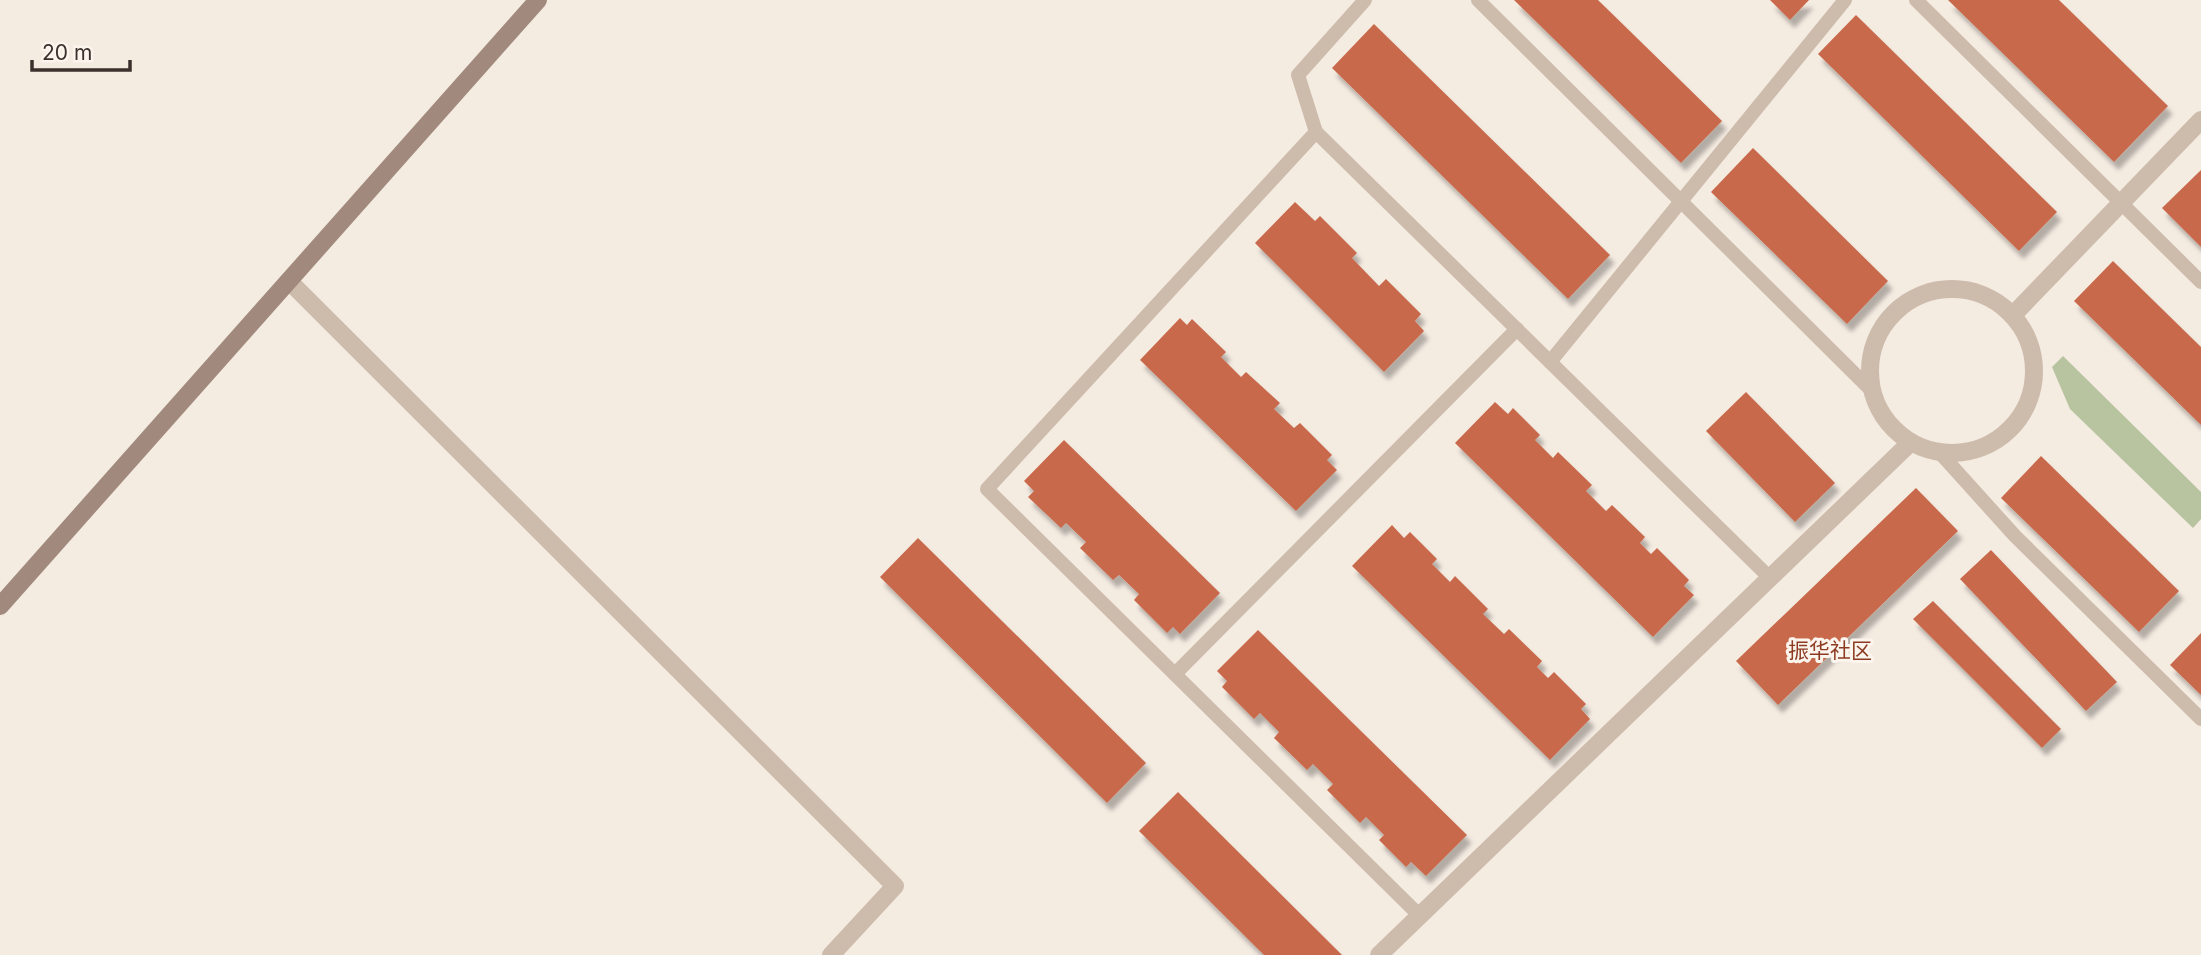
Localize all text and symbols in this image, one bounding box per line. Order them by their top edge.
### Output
scale bar [32,28,130,72]
text: 20 m [42,40,92,65]
district label: 振华社区 [1788,638,1872,663]

